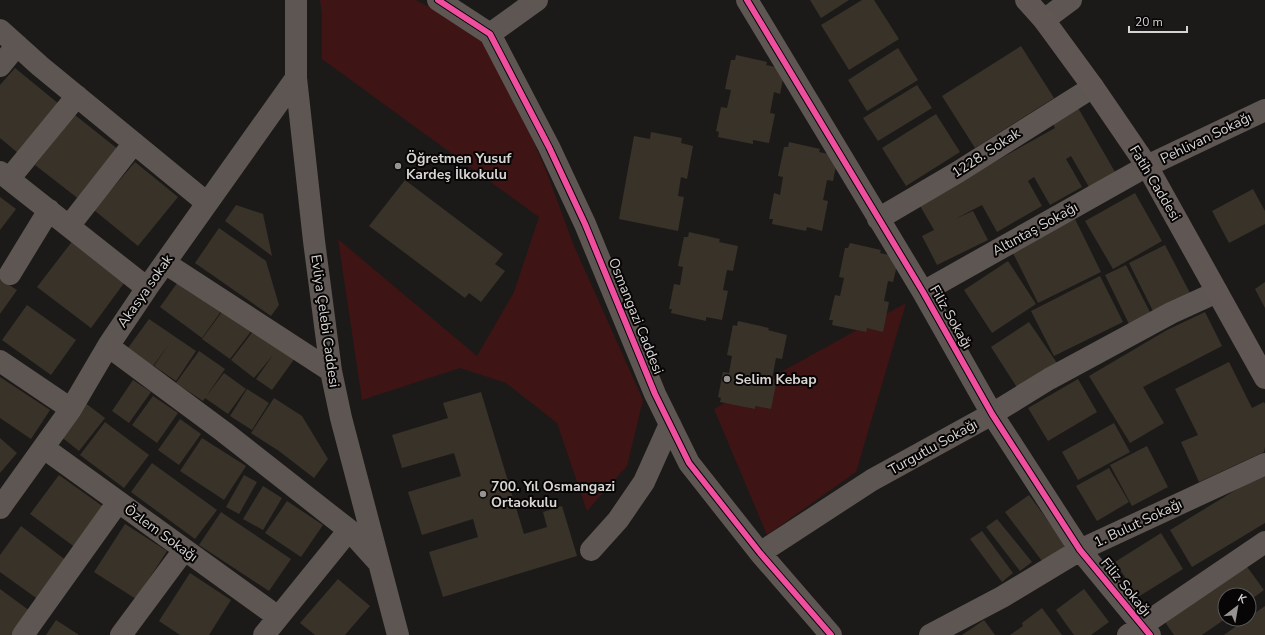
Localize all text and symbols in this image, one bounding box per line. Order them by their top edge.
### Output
scale bar [1129,8,1187,34]
text: 20 m [1135,14,1163,30]
street label: Pehlivan Sokağı [1157,108,1255,168]
street label: 1228. Sokak [948,123,1025,182]
street label: Fatih Caddesi [1125,142,1185,224]
place label: Öğretmen Yusuf Kardeş İlkokulu [406,149,512,184]
marker: Öğretmen Yusuf Kardeş İlkokulu [393,161,403,171]
street label: Altıntaş Sokağı [989,198,1081,260]
street label: Akasya sokak [113,250,178,331]
street label: Evliya Çelebi Caddesi [306,253,344,389]
street label: Osmangazi Caddesi [604,255,668,377]
street label: Filiz Sokağı [925,282,977,352]
place label: Selim Kebap [735,370,817,389]
marker: Selim Kebap [722,374,732,384]
street label: Turgutlu Sokağı [885,415,981,479]
place label: 700. Yıl Osmangazi Ortaokulu [491,477,615,512]
marker: 700. Yıl Osmangazi Ortaokulu [478,489,488,499]
street label: 1. Bulut Sokağı [1091,494,1185,552]
street label: Özlem Sokağı [120,500,202,566]
street label: Filiz Sokağı [1096,554,1156,620]
north arrow [1217,587,1257,627]
text: K [1235,591,1249,608]

